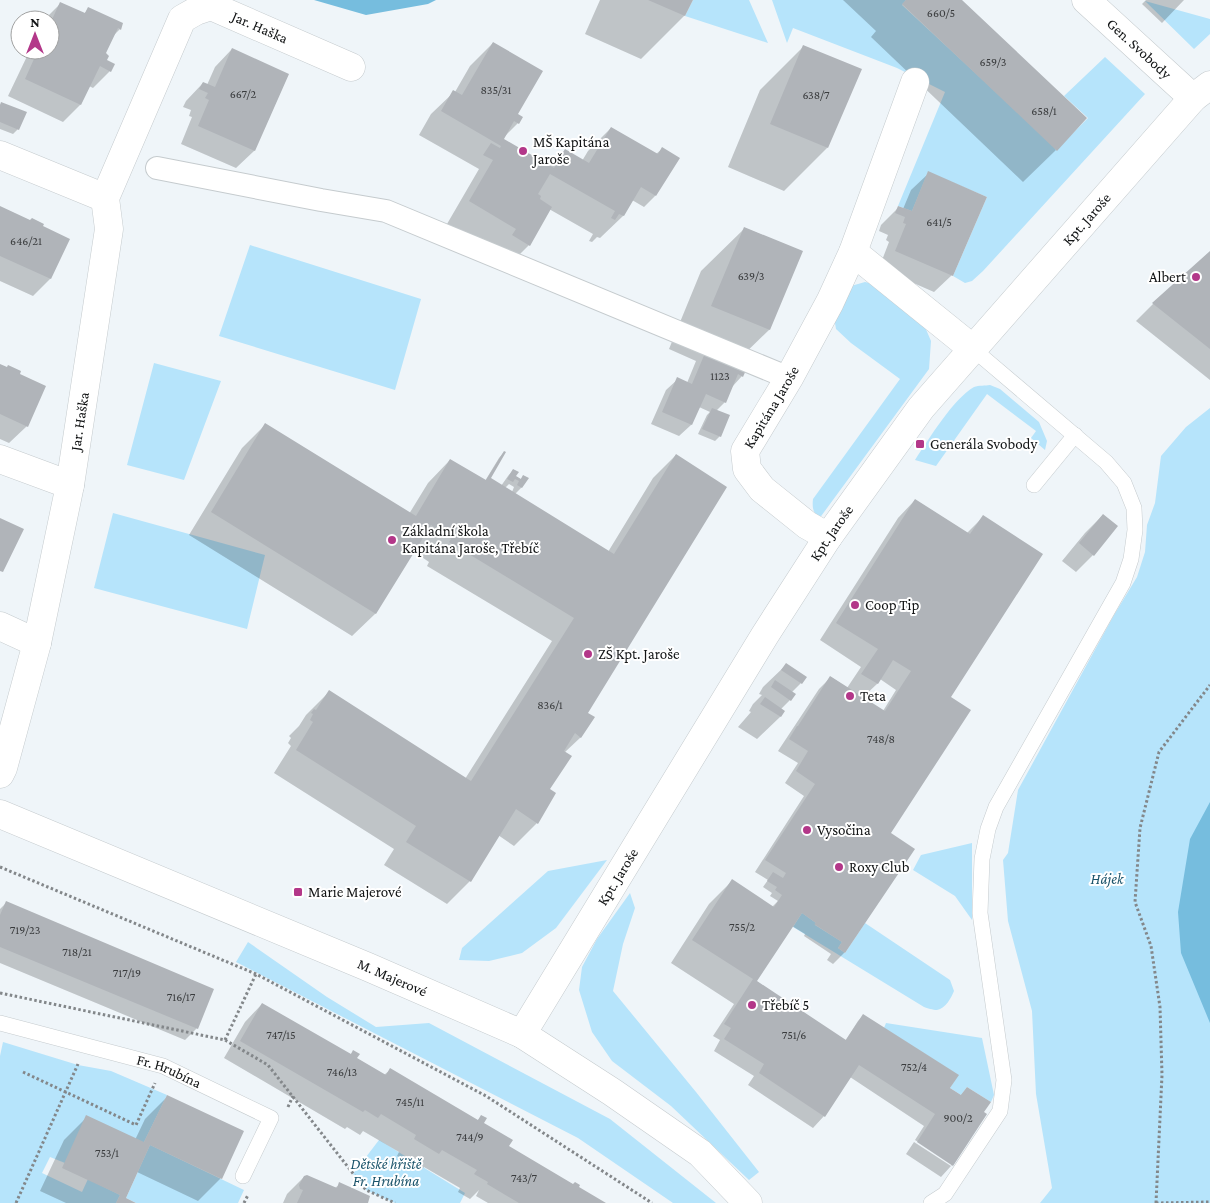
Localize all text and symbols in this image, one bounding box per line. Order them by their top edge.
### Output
house number: 660/5 [927,6,955,20]
street label: Jar. Haška [227,7,290,47]
north arrow [10,10,60,60]
text: N [30,14,40,30]
street label: Gen. Svobody [1104,15,1175,83]
house number: 659/3 [980,55,1007,69]
house number: 835/31 [481,83,511,97]
house number: 667/2 [230,87,257,101]
house number: 638/7 [802,88,830,102]
house number: 658/1 [1031,104,1057,118]
place label: MŠ Kapitána Jaroše [531,134,609,168]
marker: MŠ Kapitána Jaroše [517,145,529,157]
street label: Kpt. Jaroše [1060,189,1114,248]
house number: 641/5 [926,215,952,229]
house number: 646/21 [10,234,42,248]
house number: 639/3 [738,269,765,283]
place label: Albert [1149,269,1187,285]
marker: Albert [1190,271,1202,283]
street label: Kapitána Jaroše [740,363,802,451]
house number: 1123 [710,369,730,383]
street label: Jar. Haška [67,391,92,454]
place label: Generála Svobody [930,436,1038,453]
marker: Generála Svobody [914,438,926,450]
street label: Kpt. Jaroše [807,502,857,564]
place label: Základní škola Kapitána Jaroše, Třebíč [402,523,540,557]
marker: Základní škola Kapitána Jaroše, Třebíč [386,534,398,546]
place label: Coop Tip [865,597,919,614]
marker: Coop Tip [849,599,861,611]
place label: ZŠ Kpt. Jaroše [598,646,680,663]
marker: ZŠ Kpt. Jaroše [582,648,594,660]
place label: Teta [860,688,886,704]
marker: Teta [844,690,856,702]
house number: 836/1 [537,698,563,712]
house number: 748/8 [867,732,895,746]
place label: Vysočina [817,822,871,839]
marker: Vysočina [801,824,813,836]
street label: Kpt. Jaroše [594,845,641,908]
place label: Roxy Club [849,859,910,876]
marker: Roxy Club [833,861,845,873]
park label: Hájek [1091,871,1125,888]
place label: Marie Majerové [308,884,402,901]
marker: Marie Majerové [292,886,304,898]
house number: 755/2 [729,920,755,934]
house number: 719/23 [10,923,41,937]
house number: 718/21 [62,945,92,959]
street label: M. Majerové [355,956,430,1000]
house number: 717/19 [113,966,141,980]
house number: 716/17 [167,990,196,1004]
place label: Třebíč 5 [762,997,809,1013]
marker: Třebíč 5 [746,999,758,1011]
house number: 747/15 [266,1028,296,1042]
house number: 751/6 [782,1028,806,1042]
street label: Fr. Hrubína [135,1051,204,1091]
house number: 752/4 [901,1060,927,1074]
house number: 746/13 [327,1065,358,1079]
house number: 745/11 [396,1095,424,1109]
house number: 900/2 [943,1111,973,1125]
house number: 744/9 [456,1130,484,1144]
house number: 753/1 [95,1146,119,1160]
park label: Dětské hřiště Fr. Hrubína [351,1156,423,1189]
house number: 743/7 [511,1171,538,1185]

